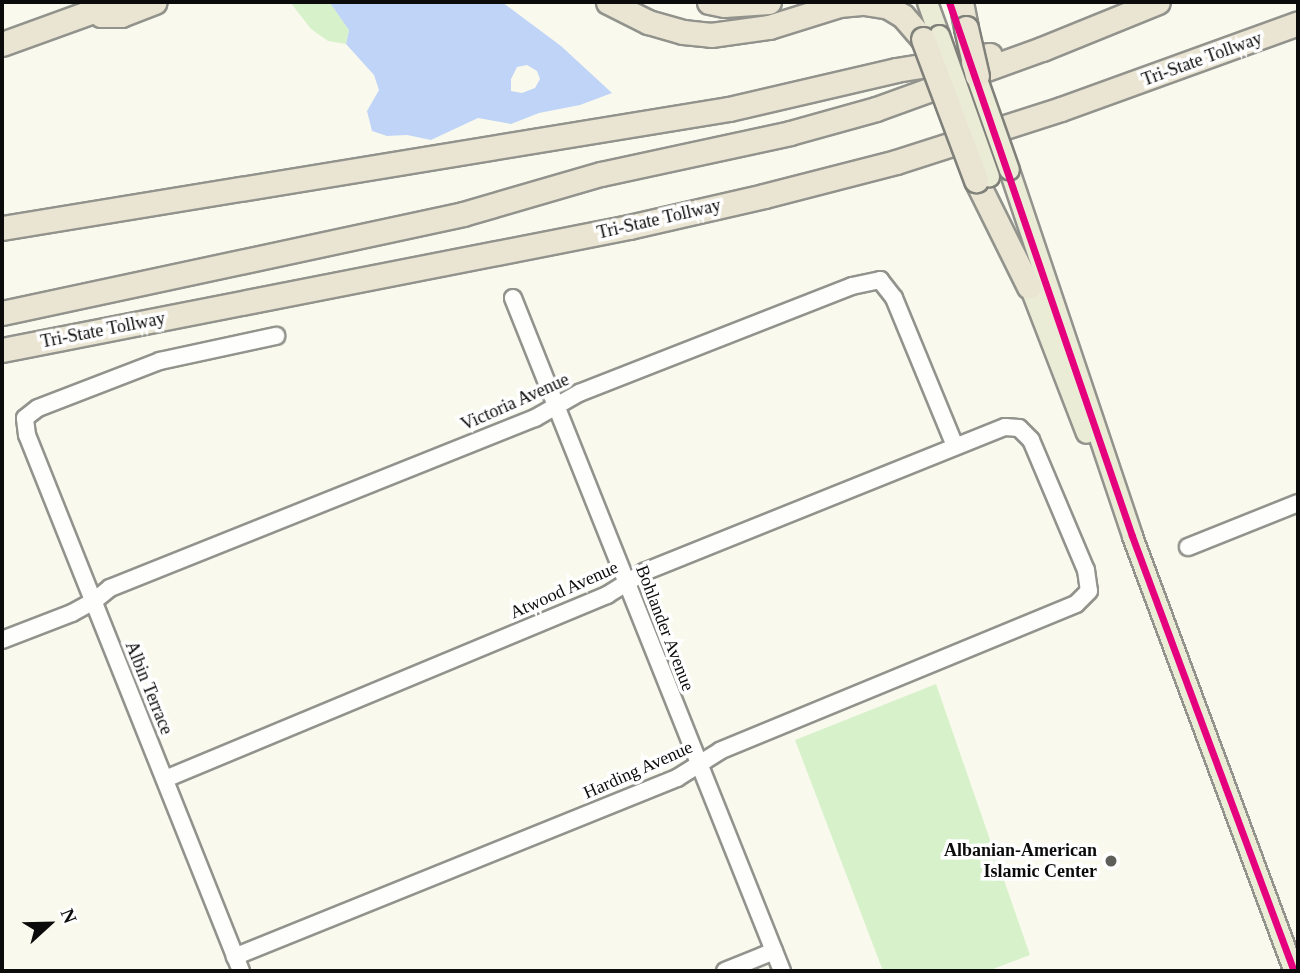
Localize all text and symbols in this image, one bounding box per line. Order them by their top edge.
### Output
street label: Tri-State Tollway [1139,27,1265,91]
street label: Tri-State Tollway [595,194,723,244]
street label: Tri-State Tollway [39,307,167,353]
street label: Victoria Avenue [457,368,573,436]
street label: Atwood Avenue [506,556,622,624]
street label: Bohlander Avenue [631,562,699,694]
street label: Albin Terrace [120,638,178,738]
street label: Harding Avenue [580,736,696,804]
place label: Albanian-American Islamic Center [944,840,1097,882]
marker: Albanian-American Islamic Center [1103,853,1119,869]
north arrow [14,889,84,959]
text: N [57,906,81,926]

